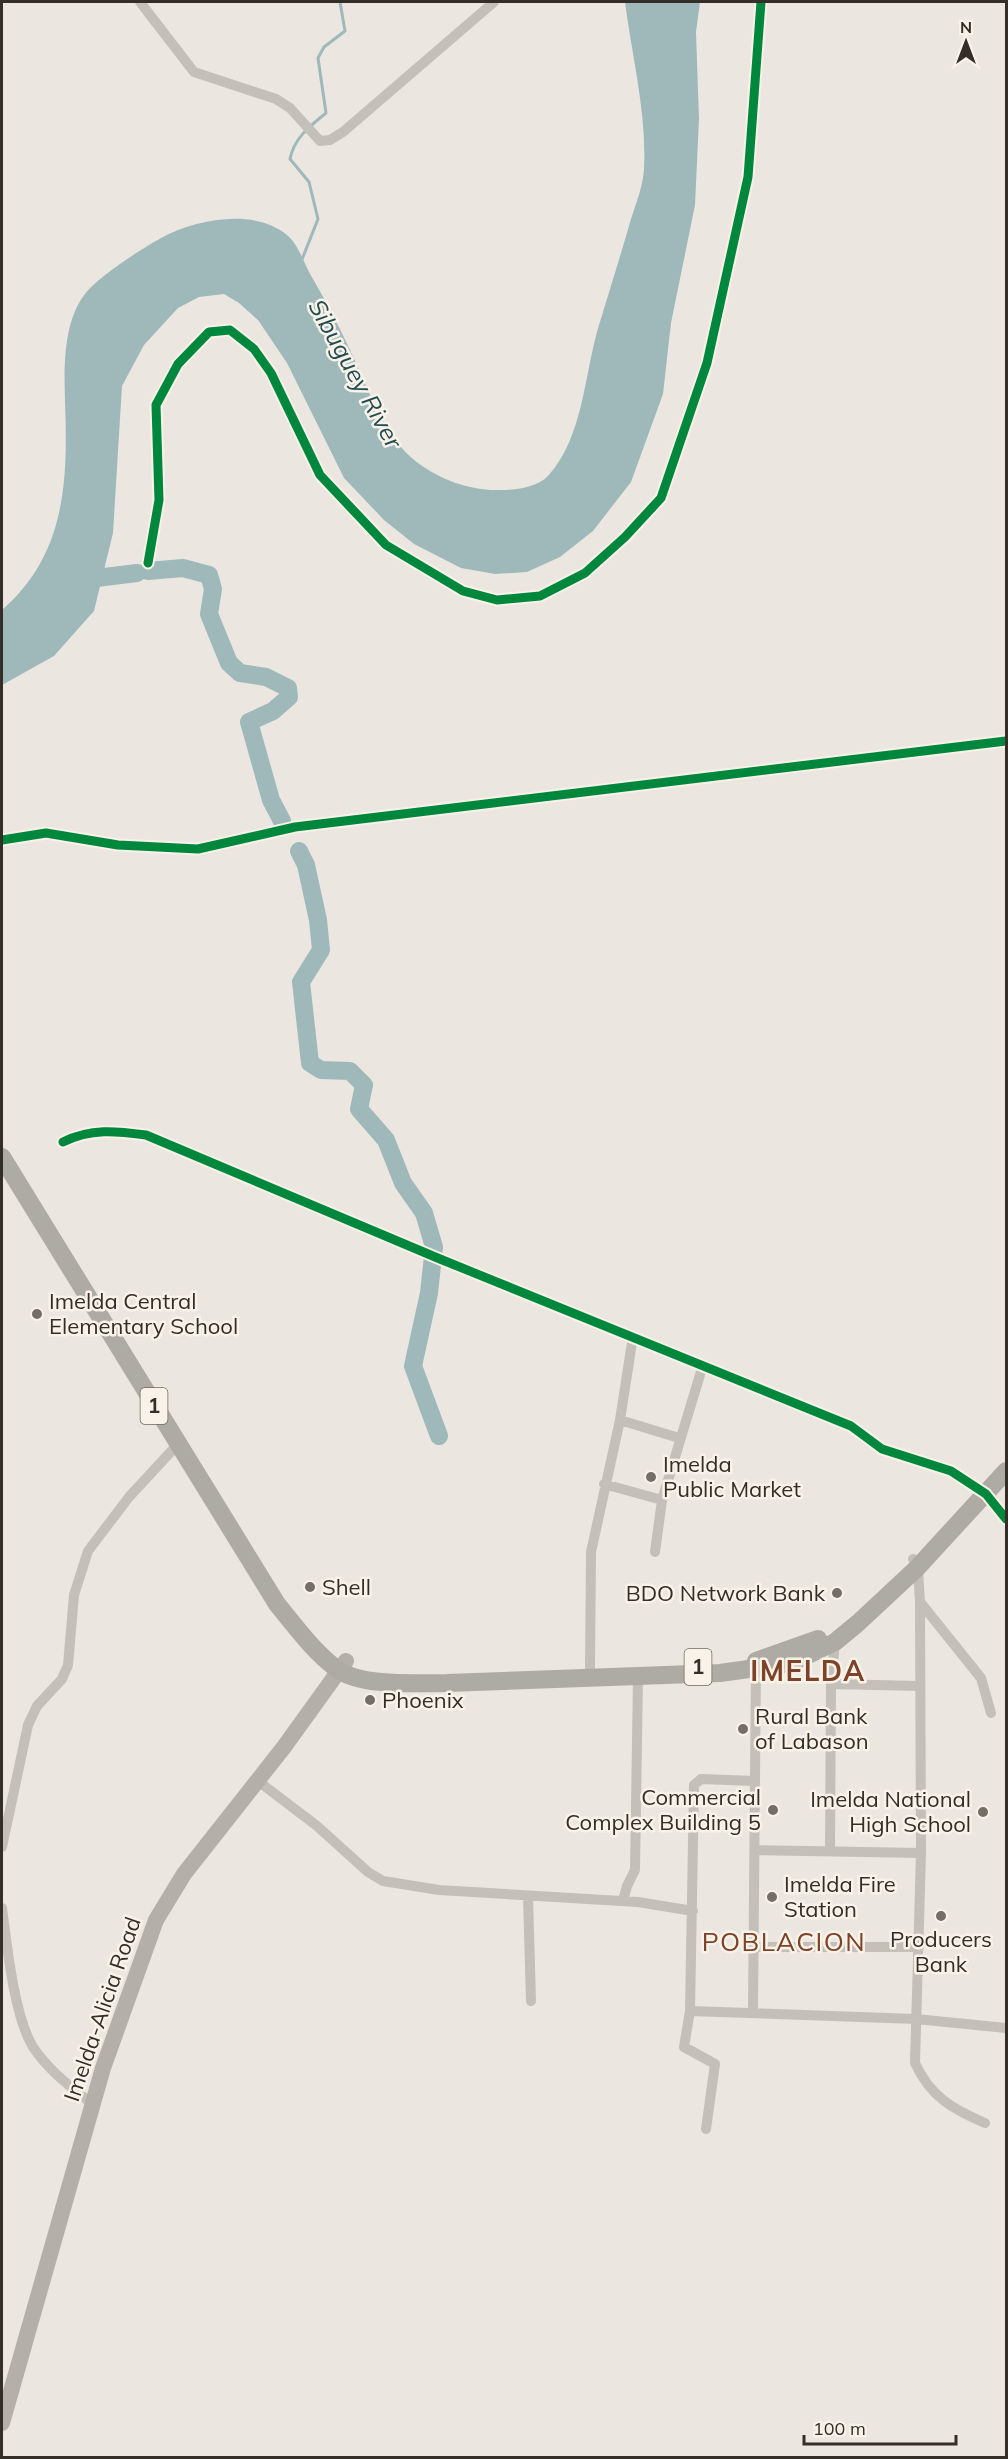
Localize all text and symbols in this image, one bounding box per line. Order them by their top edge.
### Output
north arrow [936,12,996,72]
text: N [960,17,972,37]
water label: Sibuguey River [303,294,410,454]
place label: Imelda Central Elementary School [49,1287,238,1340]
marker: Imelda Central Elementary School [30,1307,44,1321]
road number: 1 [140,1388,168,1424]
place label: Imelda Public Market [663,1450,801,1503]
marker: Imelda Public Market [644,1470,658,1484]
place label: Shell [322,1573,371,1601]
place label: BDO Network Bank [626,1579,826,1607]
marker: Shell [303,1580,317,1594]
marker: BDO Network Bank [830,1586,844,1600]
road number: 1 [684,1649,712,1685]
district label: IMELDA [750,1653,866,1688]
place label: Phoenix [382,1686,464,1714]
marker: Phoenix [363,1693,377,1707]
place label: Rural Bank of Labason [755,1702,869,1755]
marker: Rural Bank of Labason [736,1722,750,1736]
place label: Commercial Complex Building 5 [565,1783,761,1836]
place label: Imelda National High School [810,1785,971,1838]
marker: Commercial Complex Building 5 [766,1803,780,1817]
marker: Imelda National High School [976,1805,990,1819]
place label: Imelda Fire Station [784,1870,896,1923]
marker: Imelda Fire Station [765,1890,779,1904]
marker: Producers Bank [934,1909,948,1923]
street label: Imelda-Alicia Road [57,1913,147,2105]
district label: POBLACION [702,1925,866,1958]
place label: Producers Bank [890,1925,992,1978]
scale bar [804,2408,956,2446]
text: 100 m [813,2417,866,2440]

